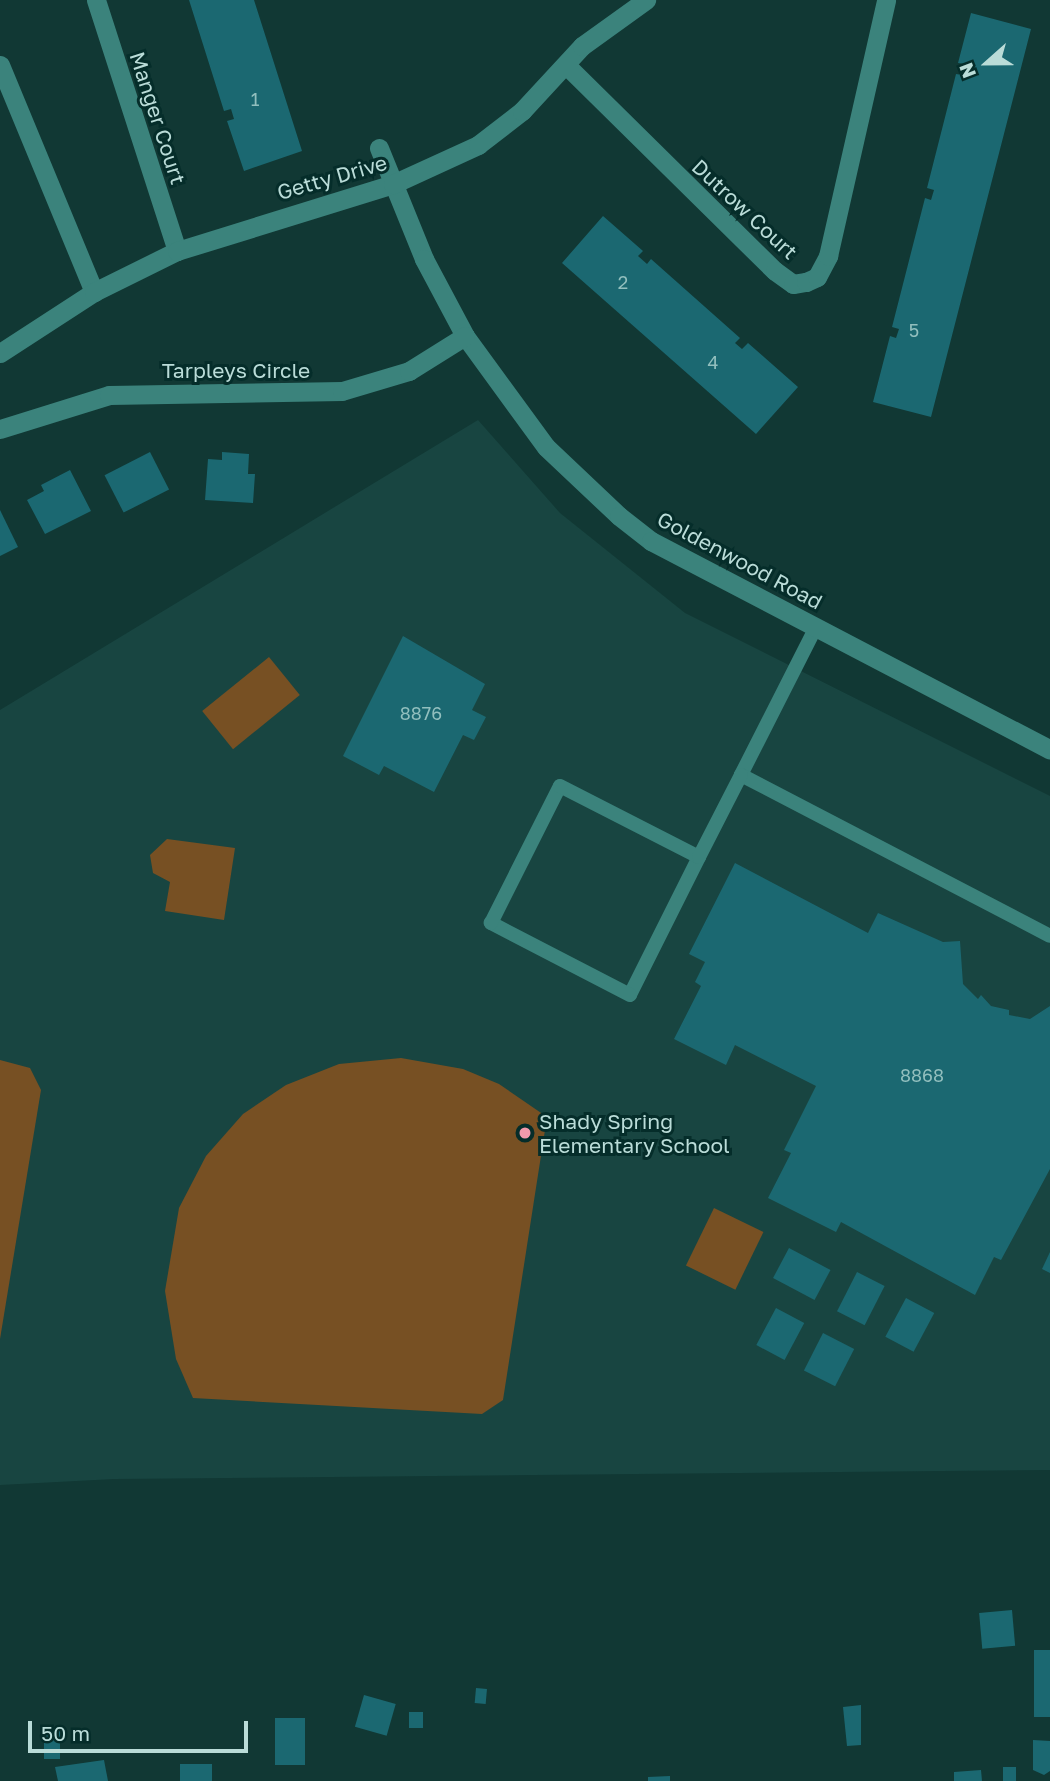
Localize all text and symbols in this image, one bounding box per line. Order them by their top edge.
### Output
north arrow [952,28,1022,98]
street label: Manger Court [125,48,191,188]
text: N [954,60,980,82]
house number: 1 [251,88,259,110]
street label: Getty Drive [274,149,390,205]
street label: Dutrow Court [687,154,803,264]
house number: 2 [618,271,628,293]
house number: 5 [909,319,919,341]
house number: 4 [708,351,718,373]
street label: Tarpleys Circle [162,357,310,383]
street label: Goldenwood Road [653,506,827,614]
house number: 8876 [400,702,442,724]
house number: 8868 [900,1064,944,1086]
place label: Shady Spring Elementary School [539,1108,730,1158]
marker: Shady Spring Elementary School [517,1125,533,1141]
scale bar [32,1708,252,1752]
text: 50 m [41,1720,90,1746]

